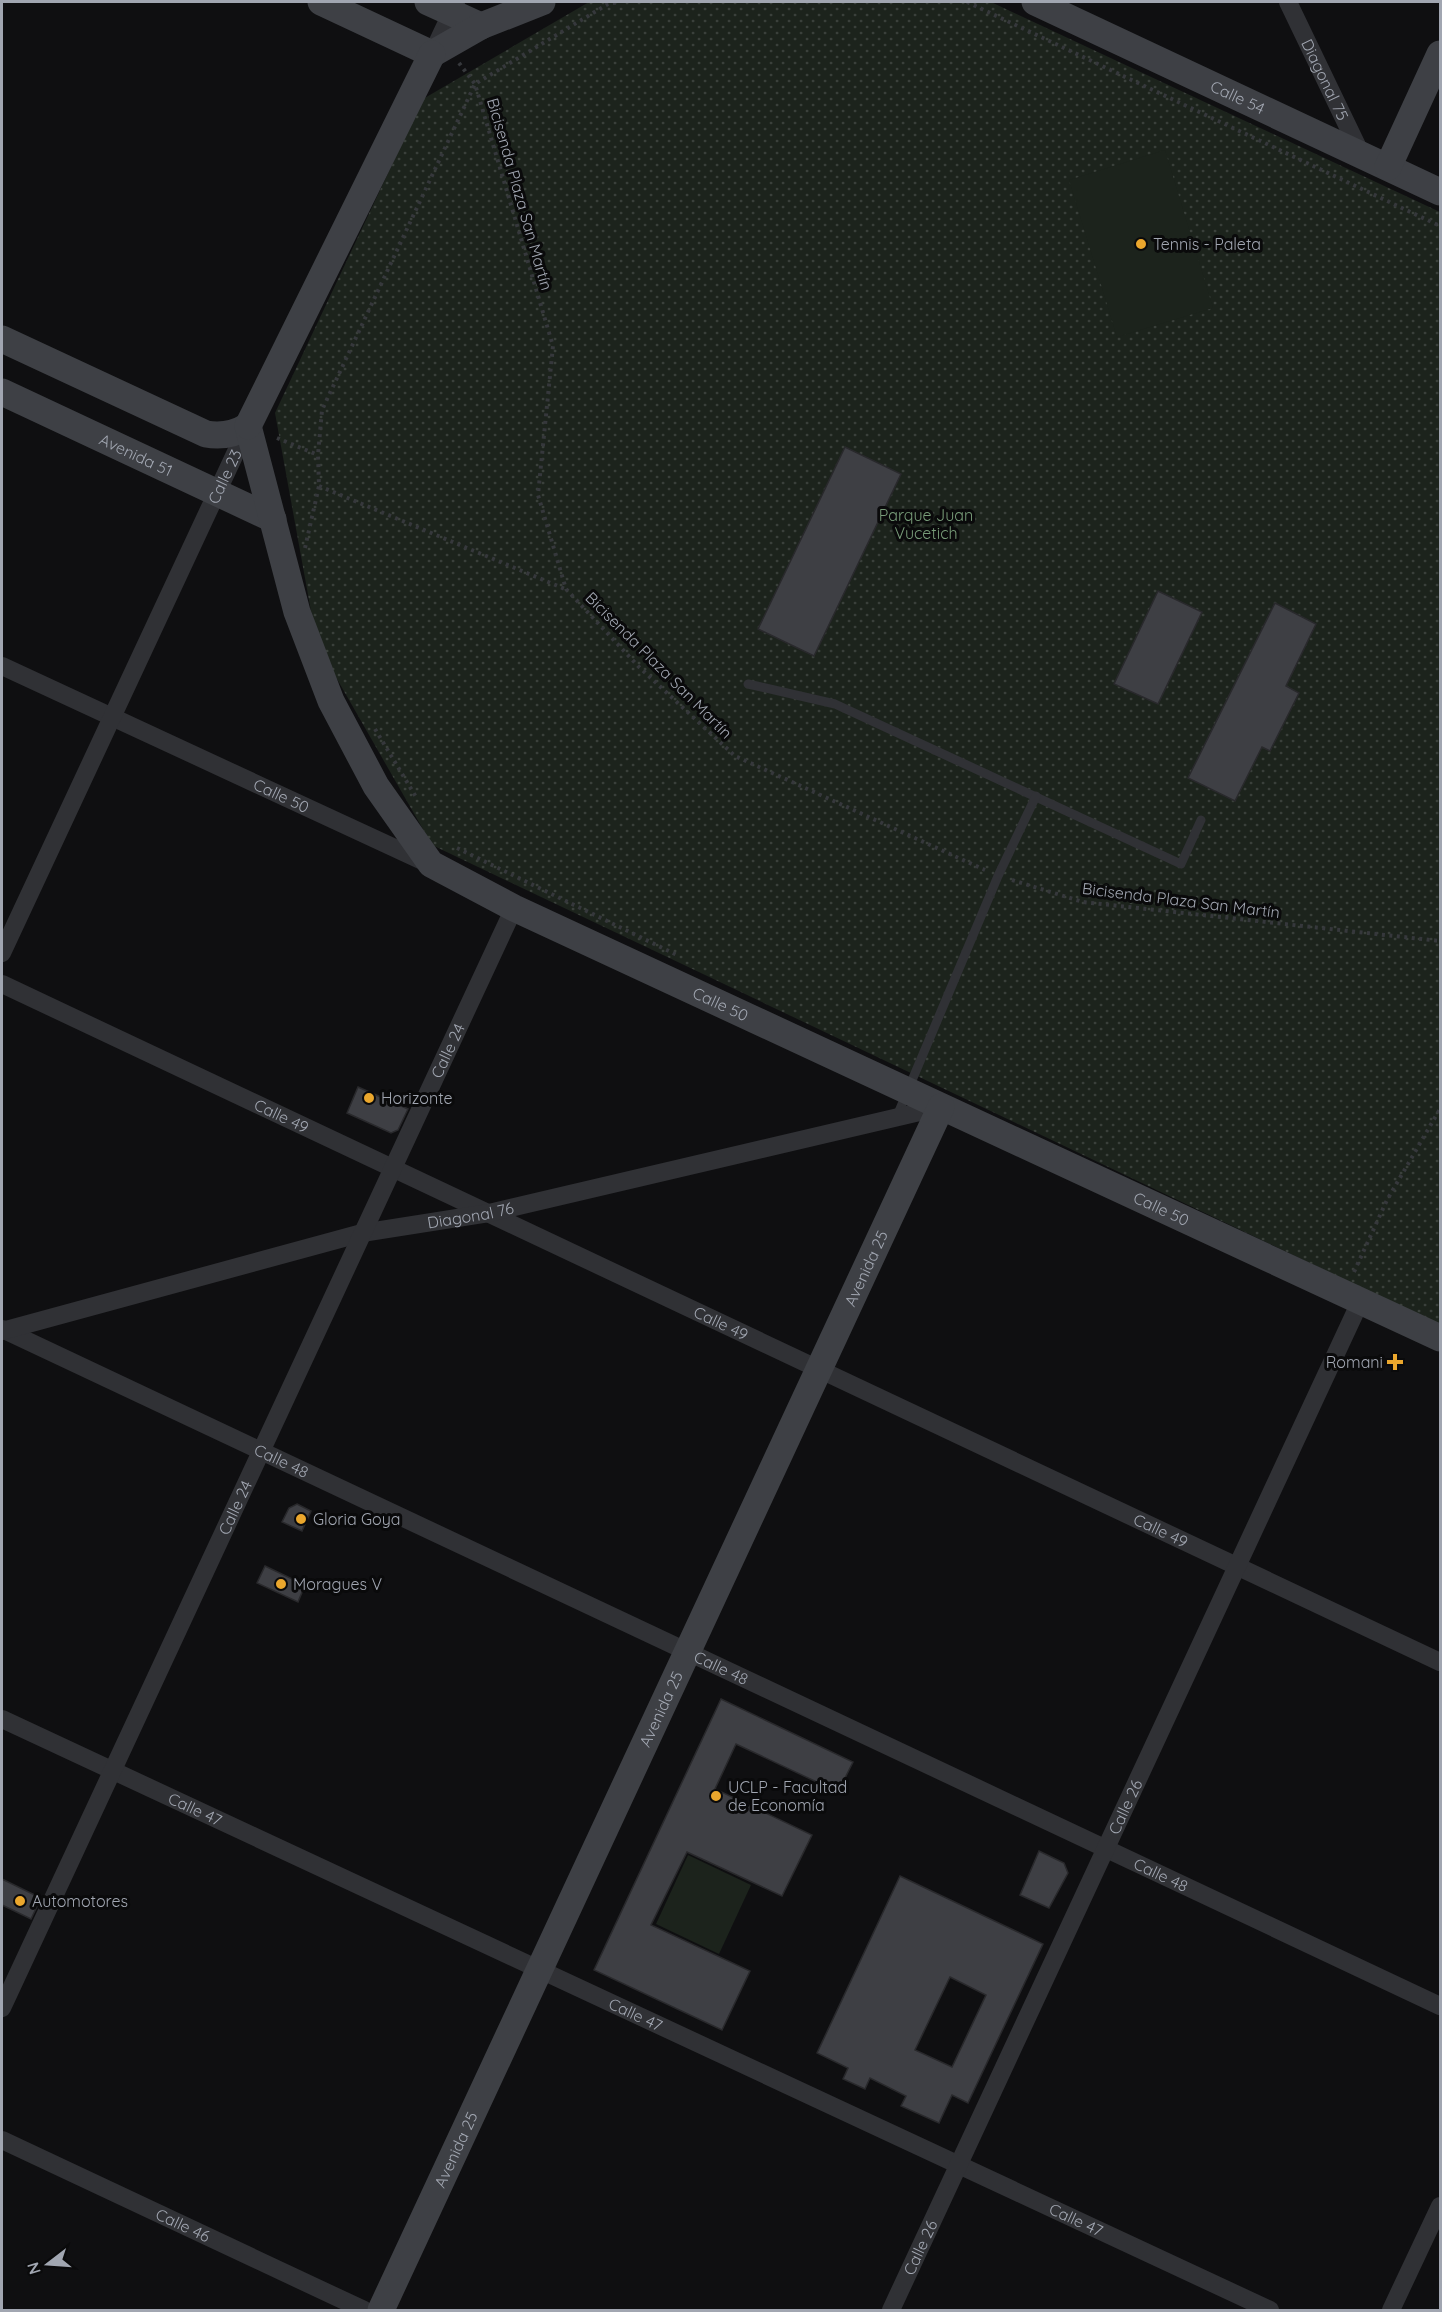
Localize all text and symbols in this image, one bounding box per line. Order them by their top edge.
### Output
street label: Diagonal 75 [1297,36,1353,123]
street label: Calle 54 [1207,76,1268,119]
street label: Bicisenda Plaza San Martín [483,95,557,293]
place label: Tennis - Paleta [1153,234,1261,254]
marker: Tennis - Paleta [1134,237,1148,251]
street label: Avenida 51 [96,429,176,481]
street label: Calle 23 [203,446,246,507]
park label: Parque Juan Vucetich [879,505,973,543]
street label: Bicisenda Plaza San Martín [581,587,737,743]
street label: Calle 50 [250,774,312,817]
street label: Bicisenda Plaza San Martín [1081,878,1281,922]
street label: Calle 50 [690,982,752,1025]
street label: Calle 24 [426,1020,469,1081]
place label: Horizonte [381,1088,453,1108]
marker: Horizonte [362,1091,376,1105]
street label: Calle 49 [251,1094,312,1137]
street label: Calle 50 [1130,1187,1192,1230]
street label: Diagonal 76 [426,1197,516,1233]
street label: Avenida 25 [840,1227,892,1309]
street label: Calle 49 [691,1302,752,1344]
place label: Romani [1326,1352,1383,1372]
marker: Romani [1388,1355,1402,1369]
street label: Calle 48 [251,1439,312,1482]
street label: Calle 24 [214,1477,256,1538]
place label: Gloria Goya [313,1509,401,1529]
street label: Calle 49 [1130,1509,1191,1552]
marker: Gloria Goya [294,1512,308,1526]
place label: Moragues V [293,1574,382,1594]
marker: Moragues V [274,1577,288,1591]
street label: Calle 48 [691,1646,752,1689]
street label: Avenida 25 [635,1668,687,1750]
street label: Calle 26 [1104,1776,1147,1837]
place label: UCLP - Facultad de Economía [728,1777,847,1815]
street label: Calle 47 [165,1788,225,1830]
marker: UCLP - Facultad de Economía [709,1789,723,1803]
street label: Calle 48 [1131,1853,1191,1896]
place label: Automotores [32,1891,128,1911]
marker: Automotores [13,1894,27,1908]
street label: Calle 47 [606,1993,666,2035]
street label: Avenida 25 [429,2108,482,2191]
street label: Calle 47 [1046,2199,1106,2241]
street label: Calle 46 [153,2204,214,2247]
street label: Calle 26 [899,2216,942,2278]
north arrow [18,2234,78,2294]
text: N [22,2260,45,2277]

